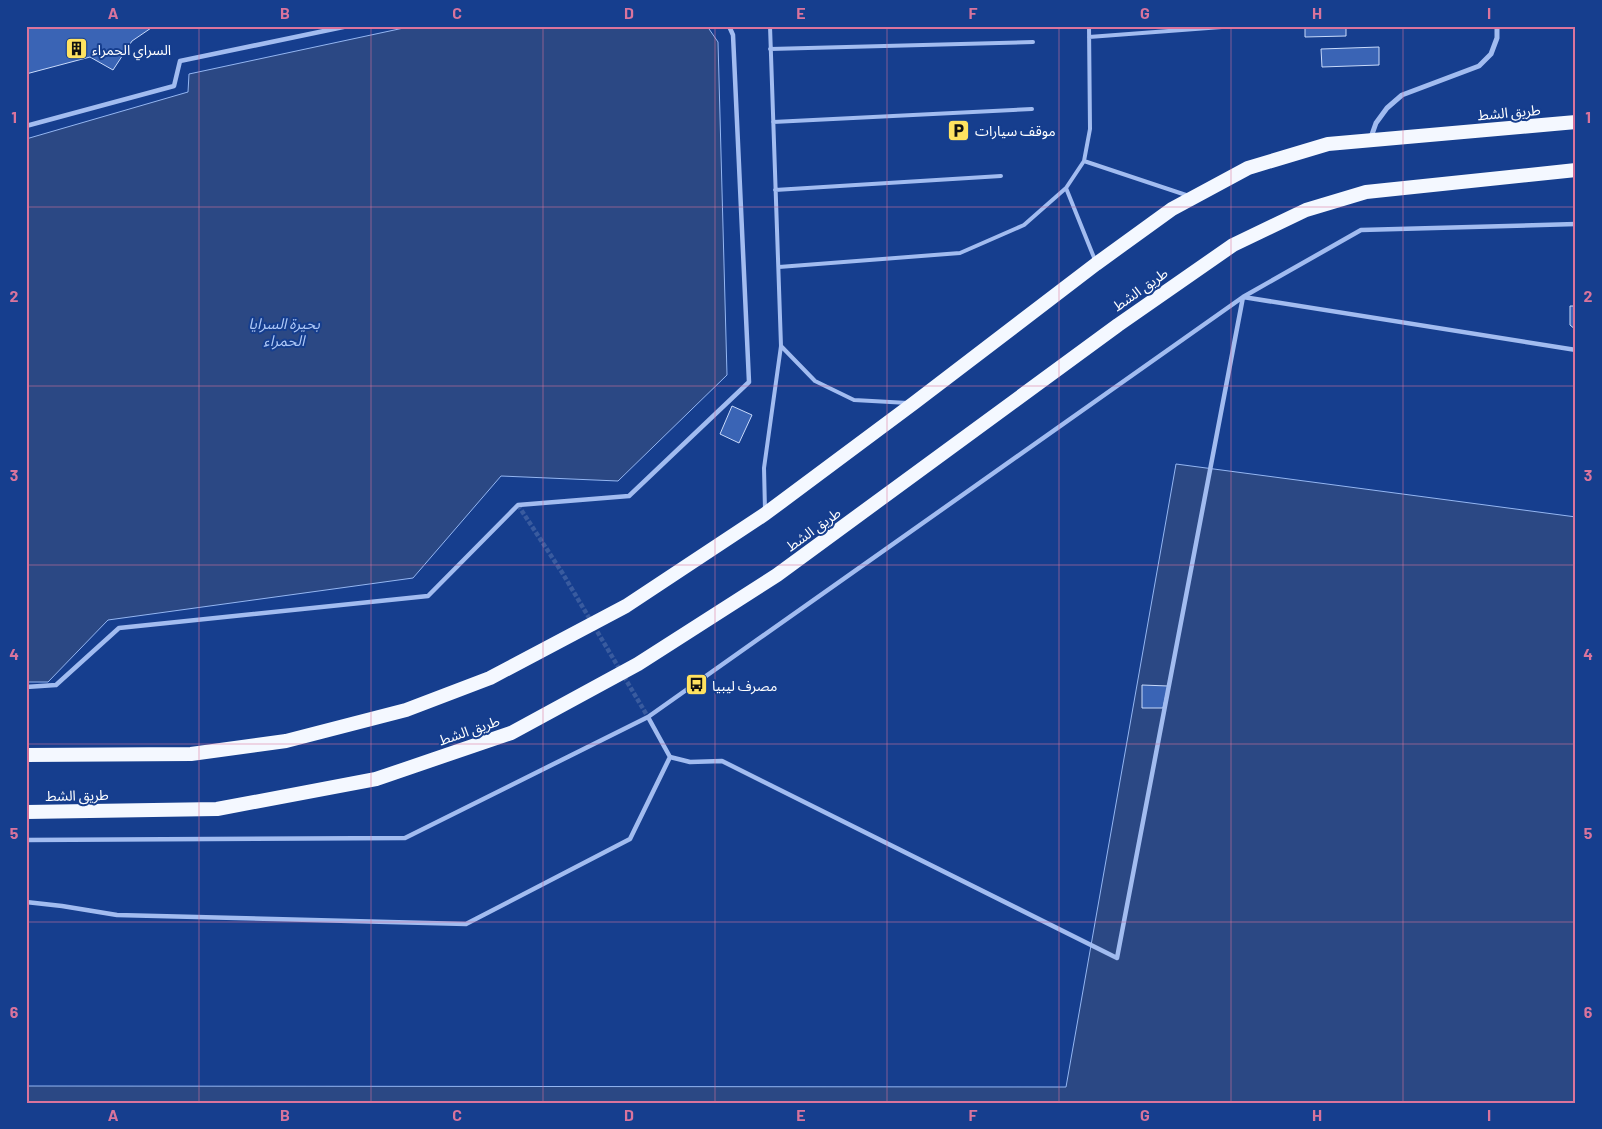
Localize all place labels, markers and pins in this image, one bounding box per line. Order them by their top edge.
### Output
building icon: السراي الحمراء [64,37,88,61]
place label: السراي الحمراء [92,41,171,61]
parking icon: موقف سيارات [947,118,971,142]
place label: موقف سيارات [975,122,1056,140]
bus stop icon: مصرف ليبيا [684,673,708,697]
place label: مصرف ليبيا [712,677,777,695]

